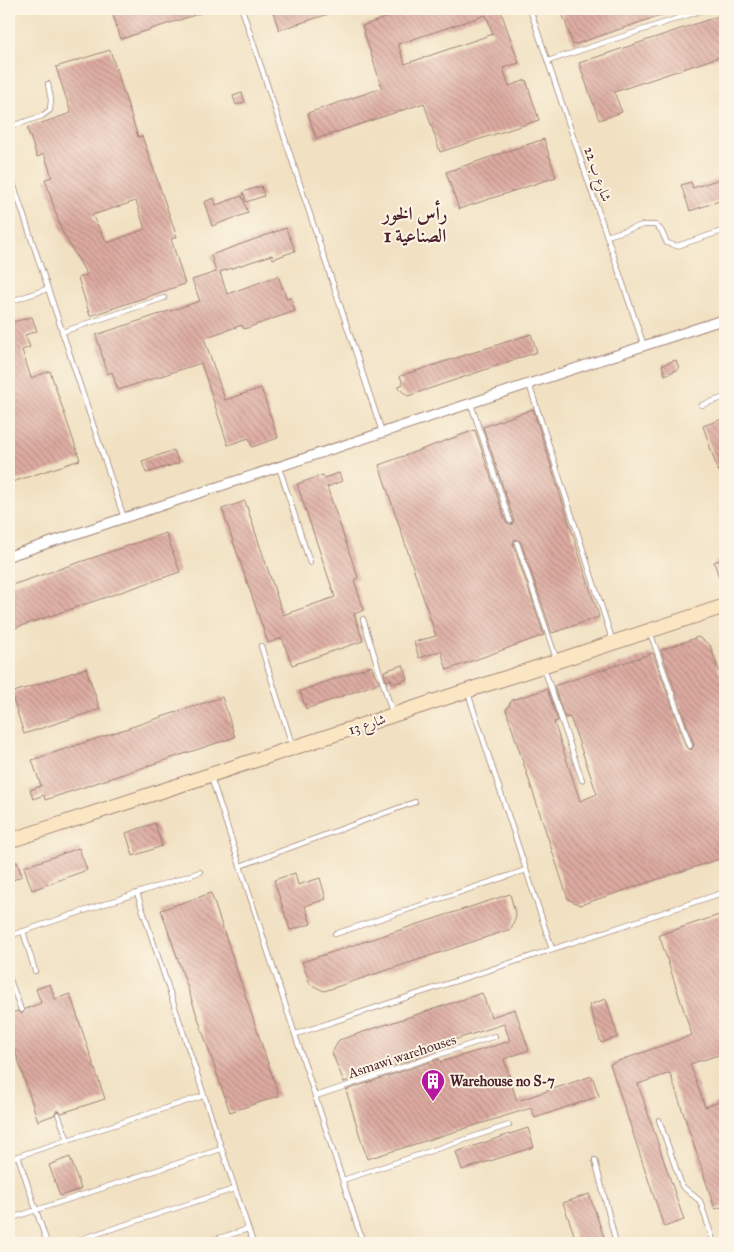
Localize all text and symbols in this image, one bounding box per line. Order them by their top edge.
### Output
street label: شارع ب 22 [577,144,615,205]
district label: رأس الخور الصناعية 1 [380,200,448,247]
street label: شارع 13 [346,710,389,741]
street label: Asmawi warehouses [345,1031,458,1082]
building icon: Warehouse no S-7 [420,1068,446,1102]
place label: Warehouse no S-7 [450,1073,555,1090]

